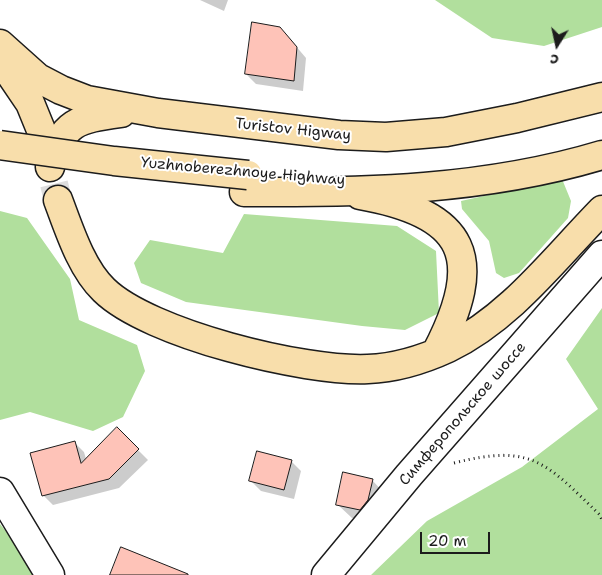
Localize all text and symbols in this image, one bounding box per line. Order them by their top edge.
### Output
north arrow [532,20,582,70]
text: С [549,50,560,69]
street label: Turistov Higway [234,115,352,145]
street label: Yuzhnoberezhnoye Highway [140,154,346,190]
street label: Симферопольское шоссе [396,339,530,489]
scale bar [422,522,492,554]
text: 20 m [428,531,467,551]

